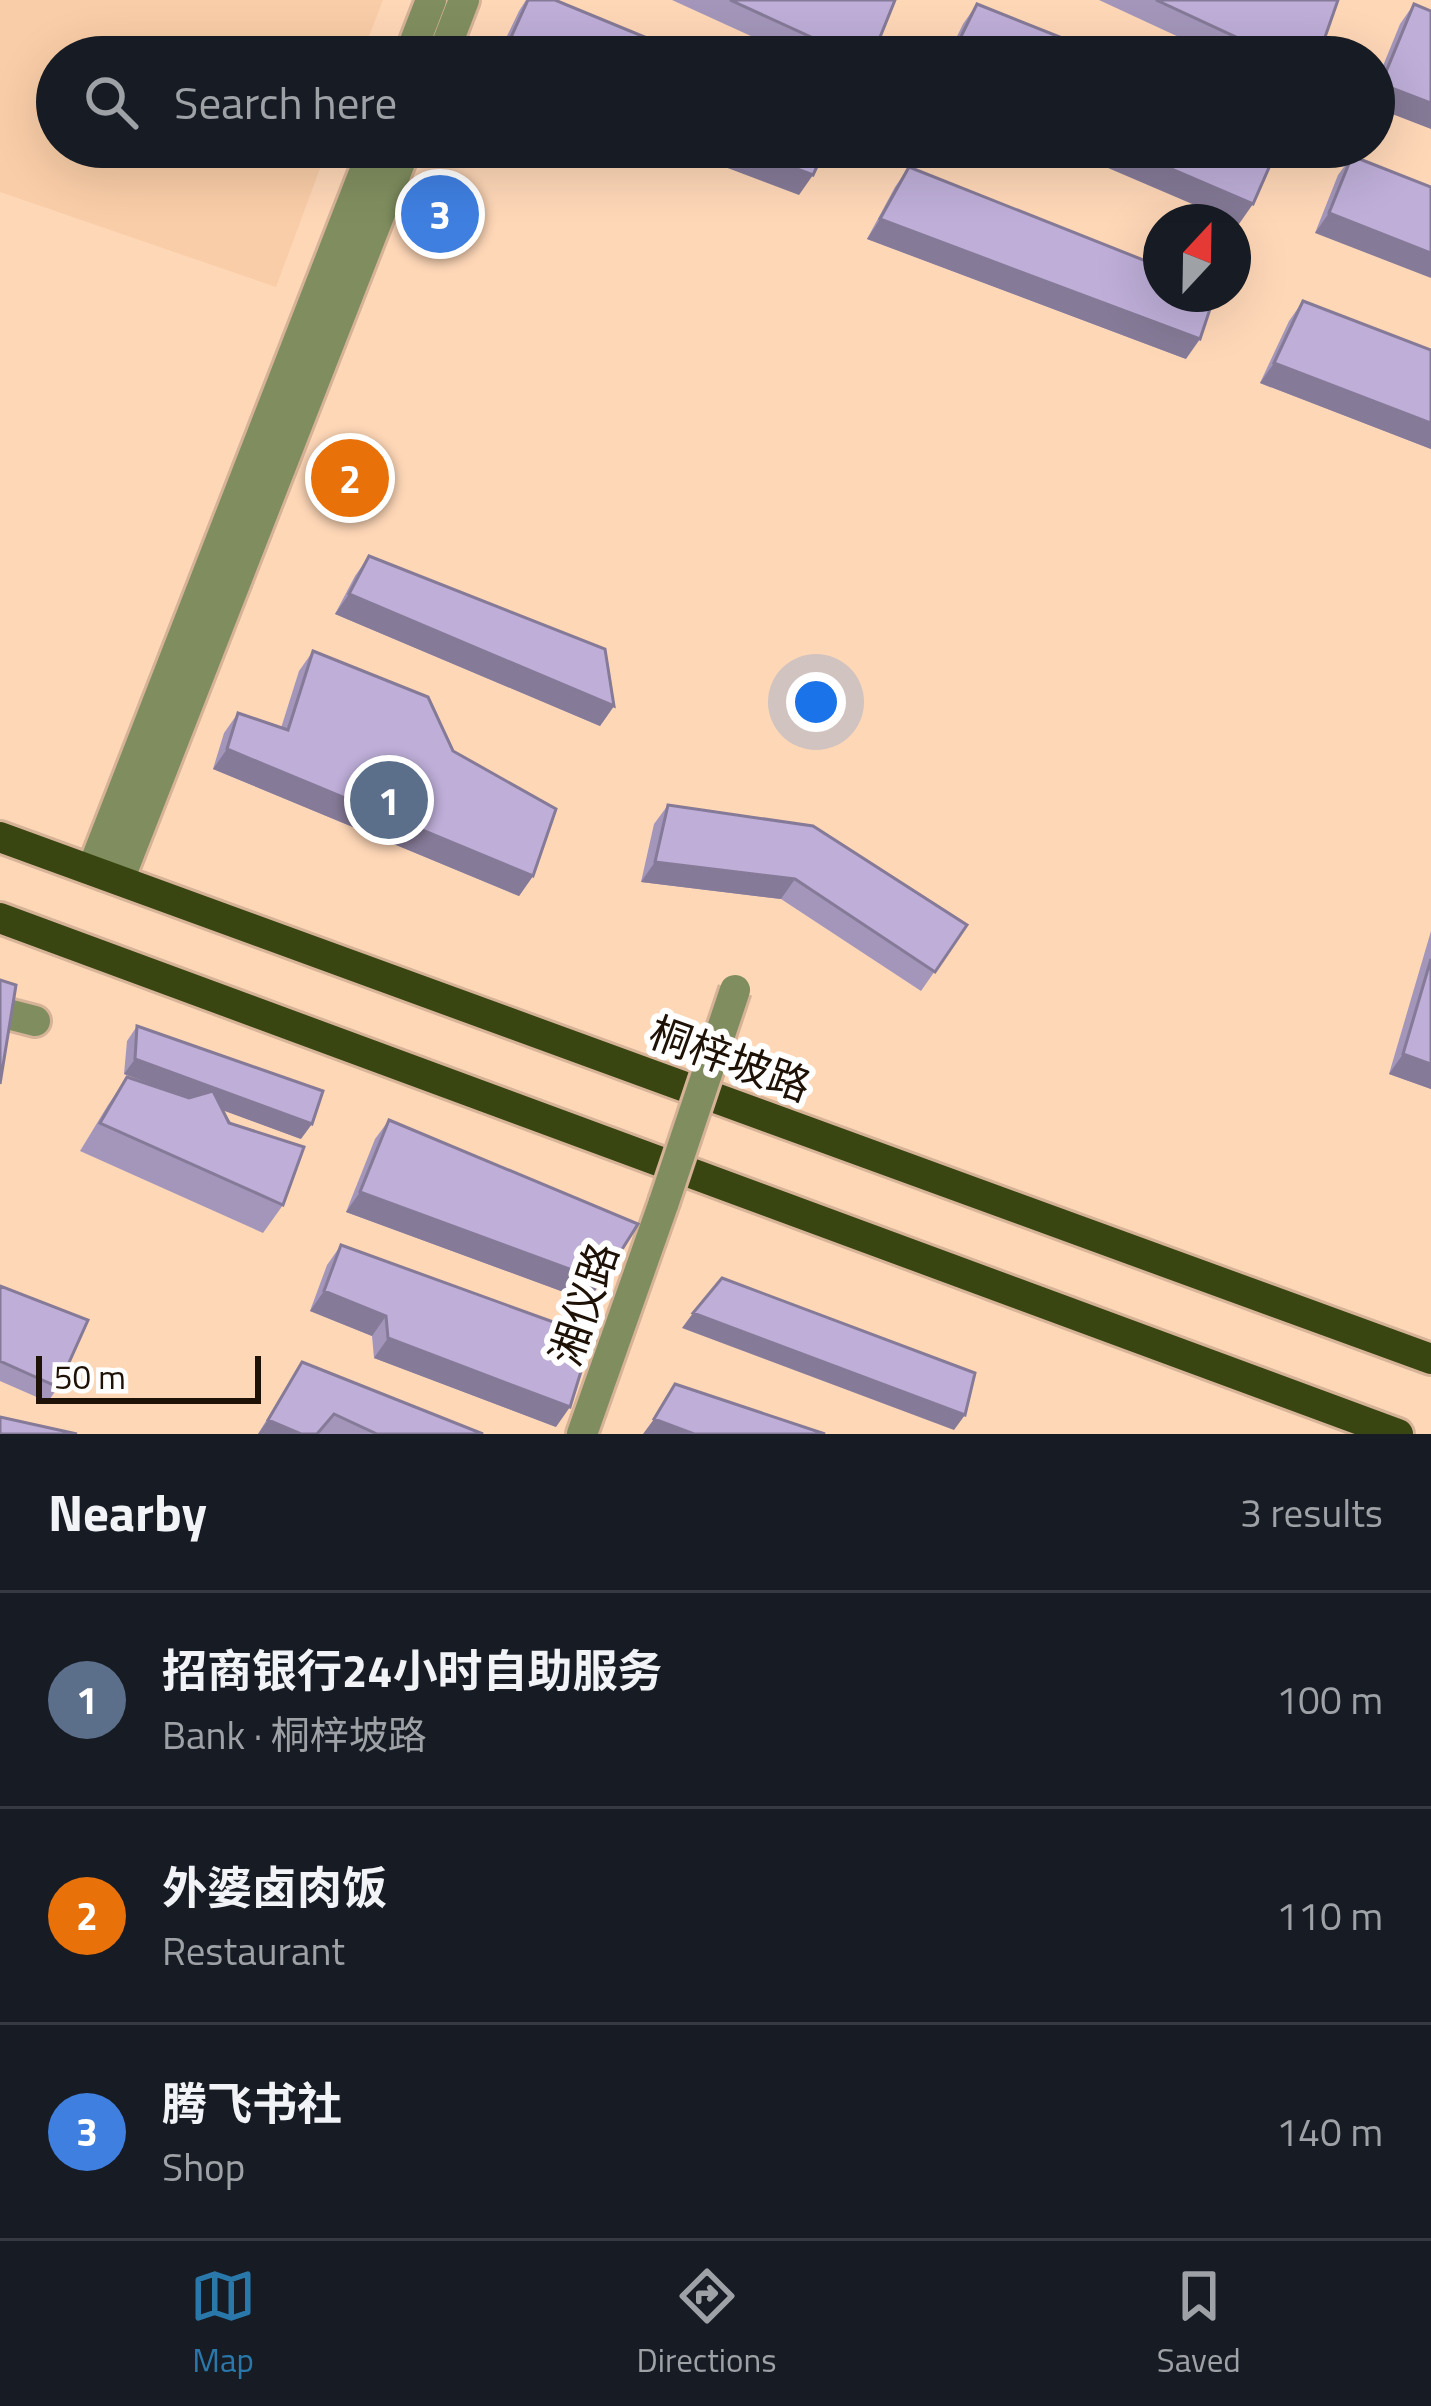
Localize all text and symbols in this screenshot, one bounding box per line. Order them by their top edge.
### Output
search box [36,36,1395,168]
text: Search here [174,68,397,136]
icon: search [78,69,144,135]
pin: 3 [401,169,479,259]
north arrow [1143,204,1251,312]
pin: 2 [311,433,389,523]
your location [786,672,846,732]
pin: 1 [350,755,428,845]
street label: 桐梓坡路 [640,999,820,1117]
street label: 湘仪路 [532,1234,634,1374]
scale bar [36,1350,261,1403]
text: 50 m [54,1352,126,1402]
text: Nearby [48,1473,207,1551]
text: 3 results [1240,1483,1383,1542]
text: 招商银行24小时自助服务 [162,1636,662,1704]
text: 1 [76,1670,98,1729]
text: 100 m [1276,1670,1383,1729]
text: Bank · 桐梓坡路 [162,1705,427,1764]
text: 外婆卤肉饭 [162,1853,387,1921]
text: 2 [76,1886,98,1945]
text: 110 m [1276,1886,1383,1945]
text: Restaurant [162,1921,345,1980]
text: 腾飞书社 [162,2069,342,2137]
text: 3 [76,2102,98,2161]
text: 140 m [1276,2102,1383,2161]
text: Shop [162,2137,245,2196]
tab: Map [190,2263,256,2385]
tab: Directions [637,2263,776,2385]
tab: Saved [1157,2263,1241,2385]

